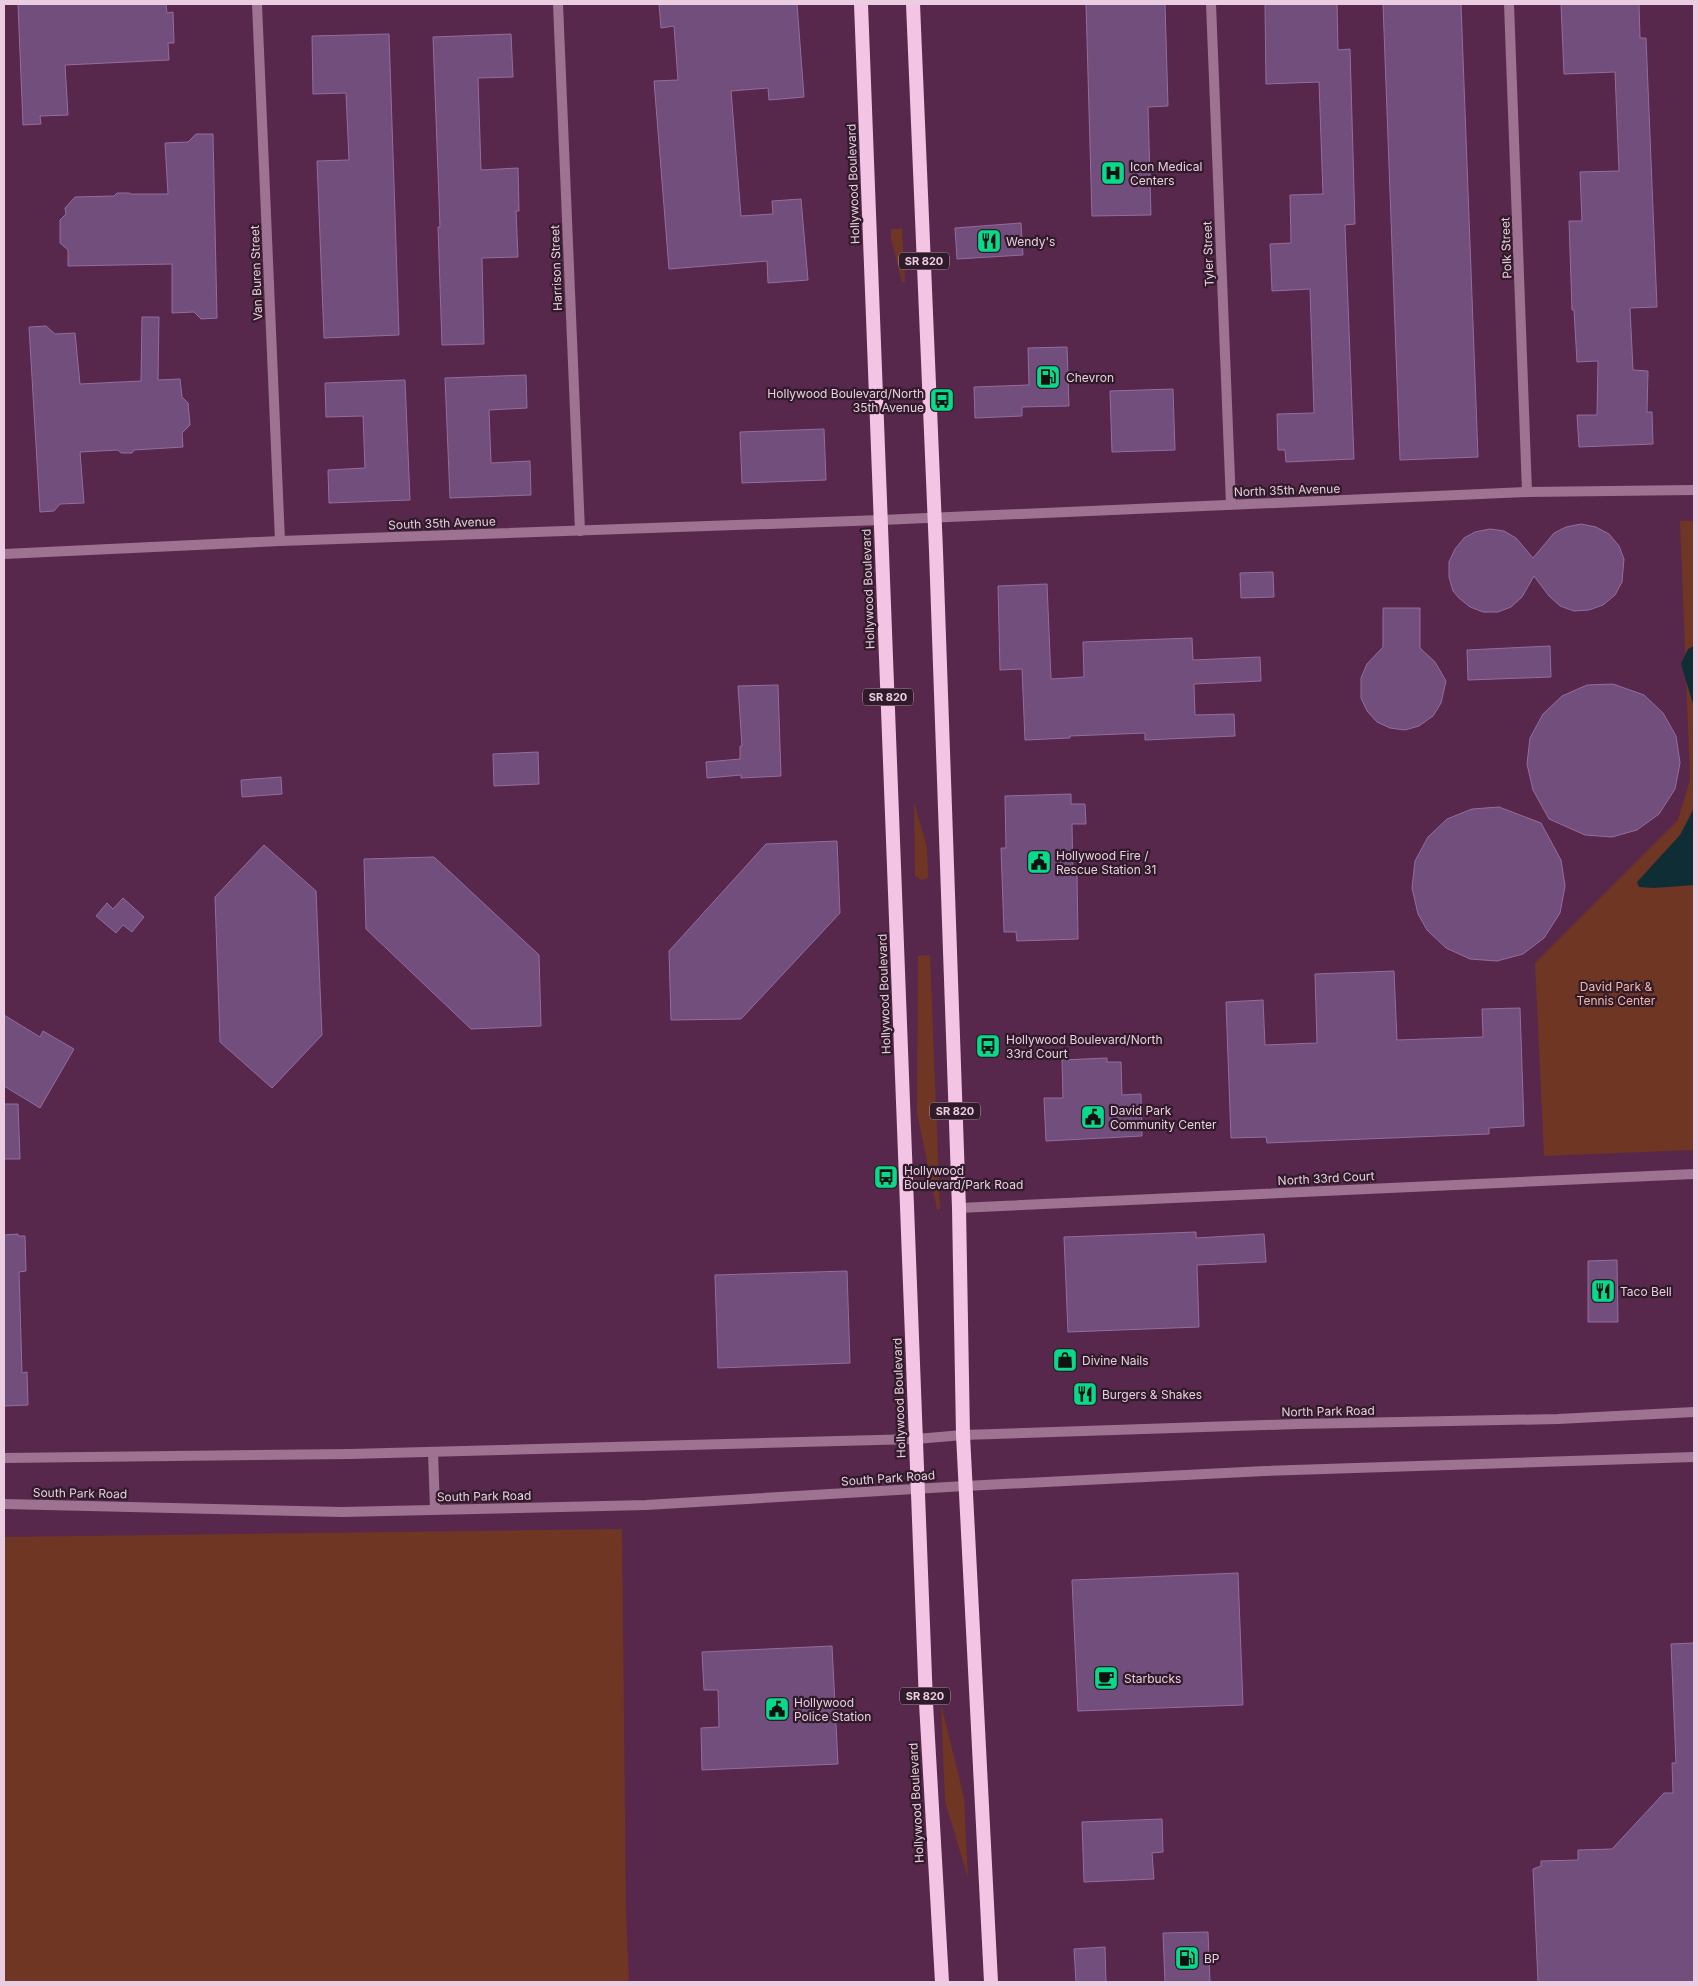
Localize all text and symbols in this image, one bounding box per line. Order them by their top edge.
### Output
street label: Hollywood Boulevard [843,124,863,244]
place label: Icon Medical Centers [1130,159,1202,188]
hospital icon: Icon Medical Centers [1100,160,1126,186]
street label: Polk Street [1497,217,1515,279]
street label: Tyler Street [1199,221,1217,287]
street label: Van Buren Street [247,225,265,321]
street label: Harrison Street [547,225,565,311]
restaurant icon: Wendy's [976,228,1002,254]
place label: Wendy's [1006,234,1055,249]
road number: SR 820 [899,252,949,270]
fuel station icon: Chevron [1035,364,1061,390]
place label: Chevron [1066,370,1114,385]
place label: Hollywood Boulevard/North 35th Avenue [767,386,924,415]
bus stop icon: Hollywood Boulevard/North 35th Avenue [929,387,955,413]
street label: North 35th Avenue [1233,481,1341,499]
street label: South 35th Avenue [388,514,496,532]
street label: Hollywood Boulevard [858,529,878,649]
road number: SR 820 [863,689,913,706]
place label: Hollywood Fire / Rescue Station 31 [1056,848,1156,877]
public building icon: Hollywood Fire / Rescue Station 31 [1026,849,1052,875]
street label: Hollywood Boulevard [874,934,894,1054]
park label: David Park & Tennis Center [1577,979,1656,1008]
place label: Hollywood Boulevard/North 33rd Court [1006,1032,1163,1061]
bus stop icon: Hollywood Boulevard/North 33rd Court [975,1033,1001,1059]
road number: SR 820 [930,1102,980,1120]
place label: David Park Community Center [1110,1103,1217,1132]
public building icon: David Park Community Center [1080,1104,1106,1130]
place label: Hollywood Boulevard/Park Road [904,1163,1023,1192]
bus stop icon: Hollywood Boulevard/Park Road [873,1164,899,1190]
street label: North 33rd Court [1277,1168,1375,1188]
restaurant icon: Taco Bell [1590,1278,1616,1304]
place label: Taco Bell [1620,1284,1672,1299]
street label: Hollywood Boulevard [889,1338,909,1458]
shop icon: Divine Nails [1052,1347,1078,1373]
place label: Divine Nails [1082,1353,1149,1368]
restaurant icon: Burgers & Shakes [1072,1381,1098,1407]
place label: Burgers & Shakes [1102,1387,1202,1402]
street label: North Park Road [1281,1403,1375,1419]
street label: South Park Road [840,1467,936,1489]
street label: South Park Road [33,1485,127,1501]
street label: South Park Road [437,1488,531,1504]
cafe icon: Starbucks [1093,1665,1119,1691]
place label: Starbucks [1124,1671,1181,1686]
road number: SR 820 [900,1688,950,1704]
place label: Hollywood Police Station [794,1695,871,1724]
public building icon: Hollywood Police Station [764,1696,790,1722]
street label: Hollywood Boulevard [905,1743,927,1863]
fuel station icon: BP [1174,1945,1200,1971]
place label: BP [1204,1951,1220,1966]

